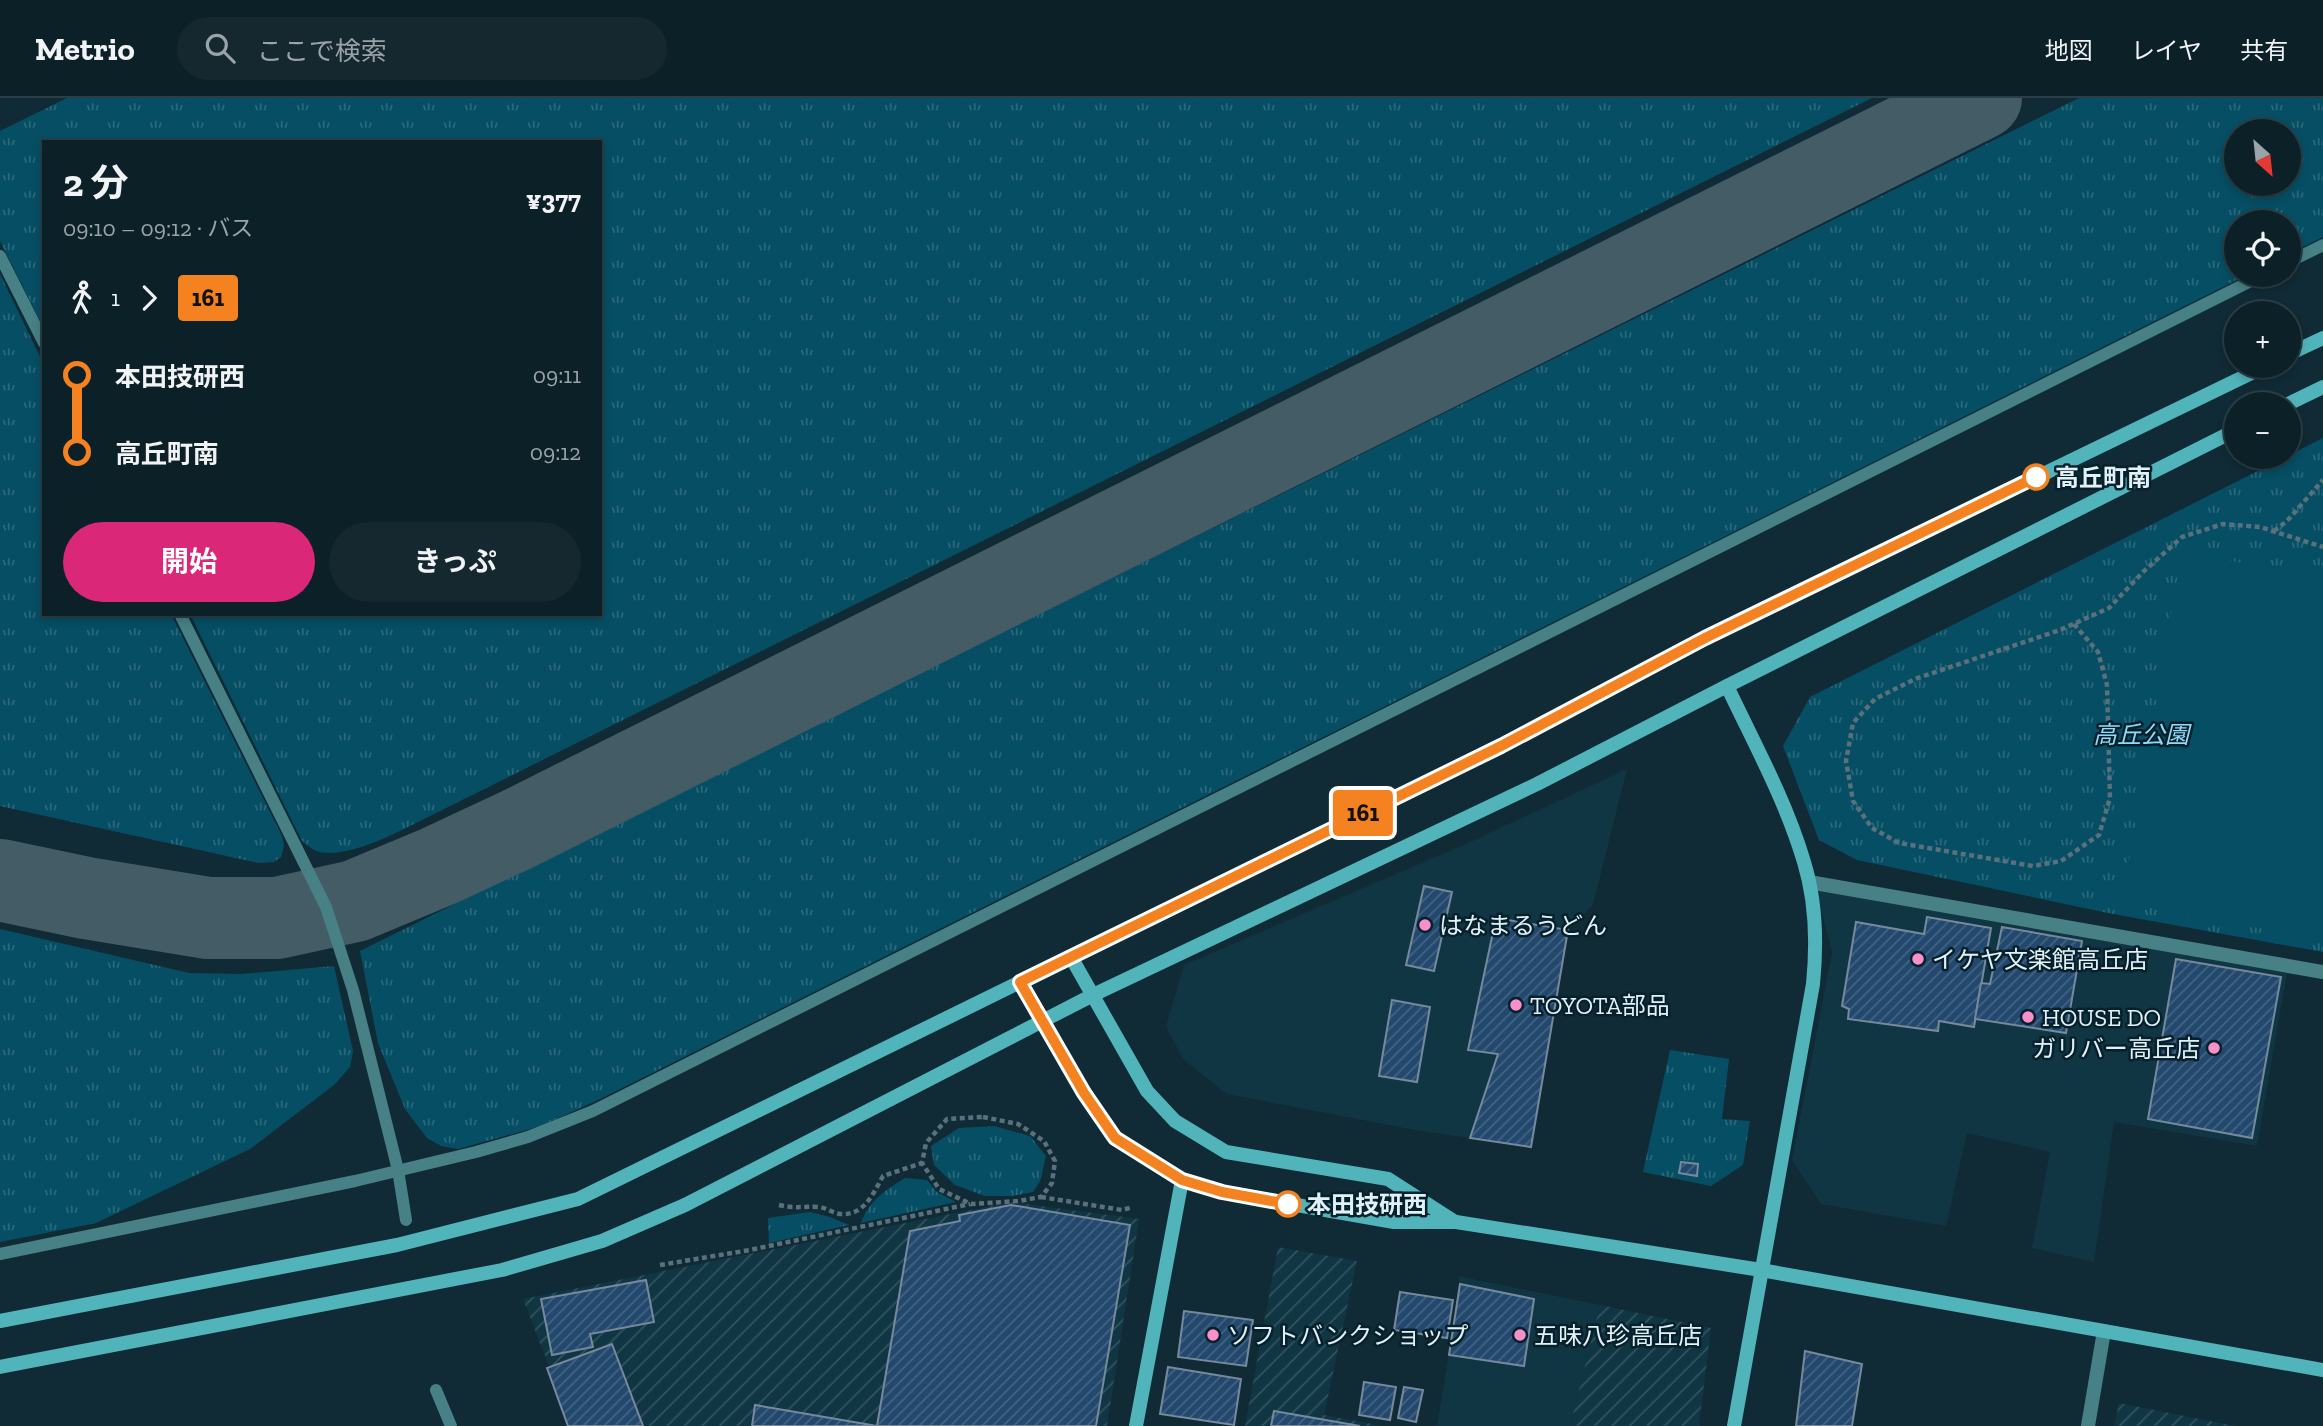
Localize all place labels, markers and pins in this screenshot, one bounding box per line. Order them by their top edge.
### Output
place label: 高丘町南 [2055,463,2151,492]
marker: 高丘町南 [2023,464,2049,490]
place label: はなまるうどん [1439,911,1607,940]
marker: はなまるうどん [1417,917,1433,933]
place label: イケヤ文楽館高丘店 [1932,945,2148,974]
marker: イケヤ文楽館高丘店 [1910,951,1926,967]
place label: TOYOTA部品 [1530,991,1670,1020]
marker: TOYOTA部品 [1508,997,1524,1013]
place label: HOUSE DO [2042,1003,2161,1032]
marker: HOUSE DO [2020,1009,2036,1025]
place label: ガリバー高丘店 [2032,1034,2200,1063]
marker: ガリバー高丘店 [2206,1040,2222,1056]
place label: 本田技研西 [1307,1190,1427,1219]
marker: 本田技研西 [1275,1191,1301,1217]
place label: ソフトバンクショップ [1227,1321,1468,1350]
place label: 五味八珍高丘店 [1534,1321,1702,1350]
marker: ソフトバンクショップ [1205,1327,1221,1343]
marker: 五味八珍高丘店 [1512,1327,1528,1343]

